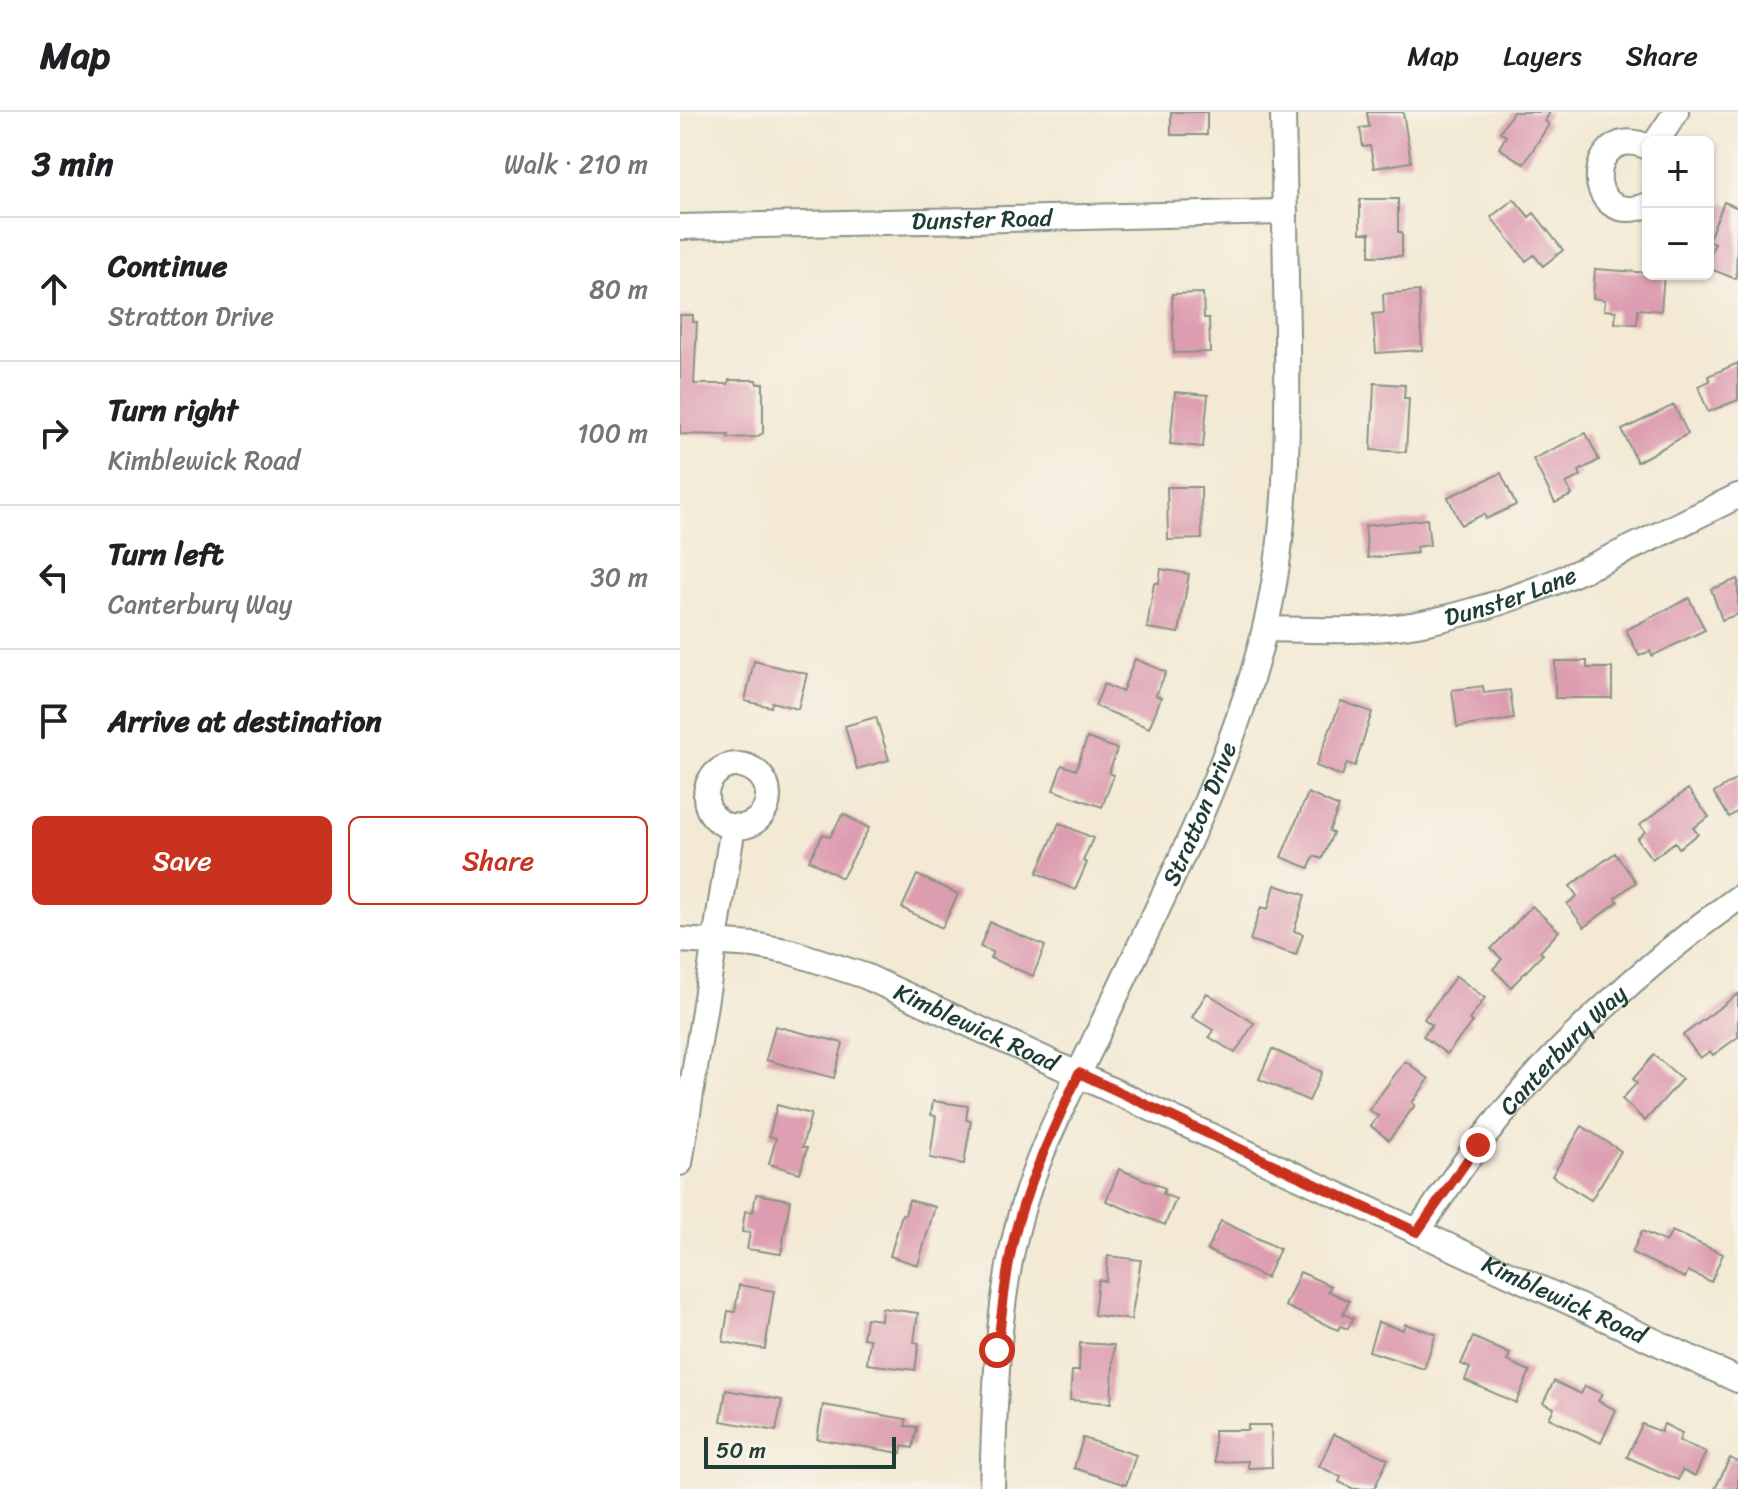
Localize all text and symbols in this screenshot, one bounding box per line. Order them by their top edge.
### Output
text: Map [40,22,110,89]
text: Map [1407,31,1459,80]
text: Layers [1503,31,1582,80]
text: Share [1626,31,1698,80]
text: 3 min [32,134,113,194]
map controls [1642,136,1714,280]
button: + [1642,136,1714,208]
text: Walk · 210 m [504,141,648,187]
street label: Dunster Road [911,197,1054,242]
button: − [1642,208,1714,280]
text: Continue [108,239,227,293]
text: 80 m [589,266,648,312]
icon: ahead [32,267,76,311]
text: Stratton Drive [108,293,274,339]
text: Turn right [108,383,238,437]
text: 100 m [577,410,648,456]
icon: right [32,411,76,455]
text: Kimblewick Road [108,437,300,483]
text: Turn left [108,527,224,581]
text: 30 m [591,554,648,600]
street label: Dunster Lane [1440,554,1584,638]
icon: left [32,555,76,599]
text: Canterbury Way [108,581,292,627]
text: Arrive at destination [108,694,382,748]
icon: arrive [32,699,76,743]
street label: Stratton Drive [1150,736,1249,893]
button: Save [32,816,332,905]
button: Share [348,816,648,905]
street label: Kimblewick Road [887,971,1067,1085]
street label: Canterbury Way [1488,974,1638,1125]
route end [1460,1127,1496,1163]
street label: Kimblewick Road [1475,1243,1656,1357]
route start [979,1332,1015,1368]
text: 50 m [716,1431,766,1470]
scale bar [704,1433,896,1469]

